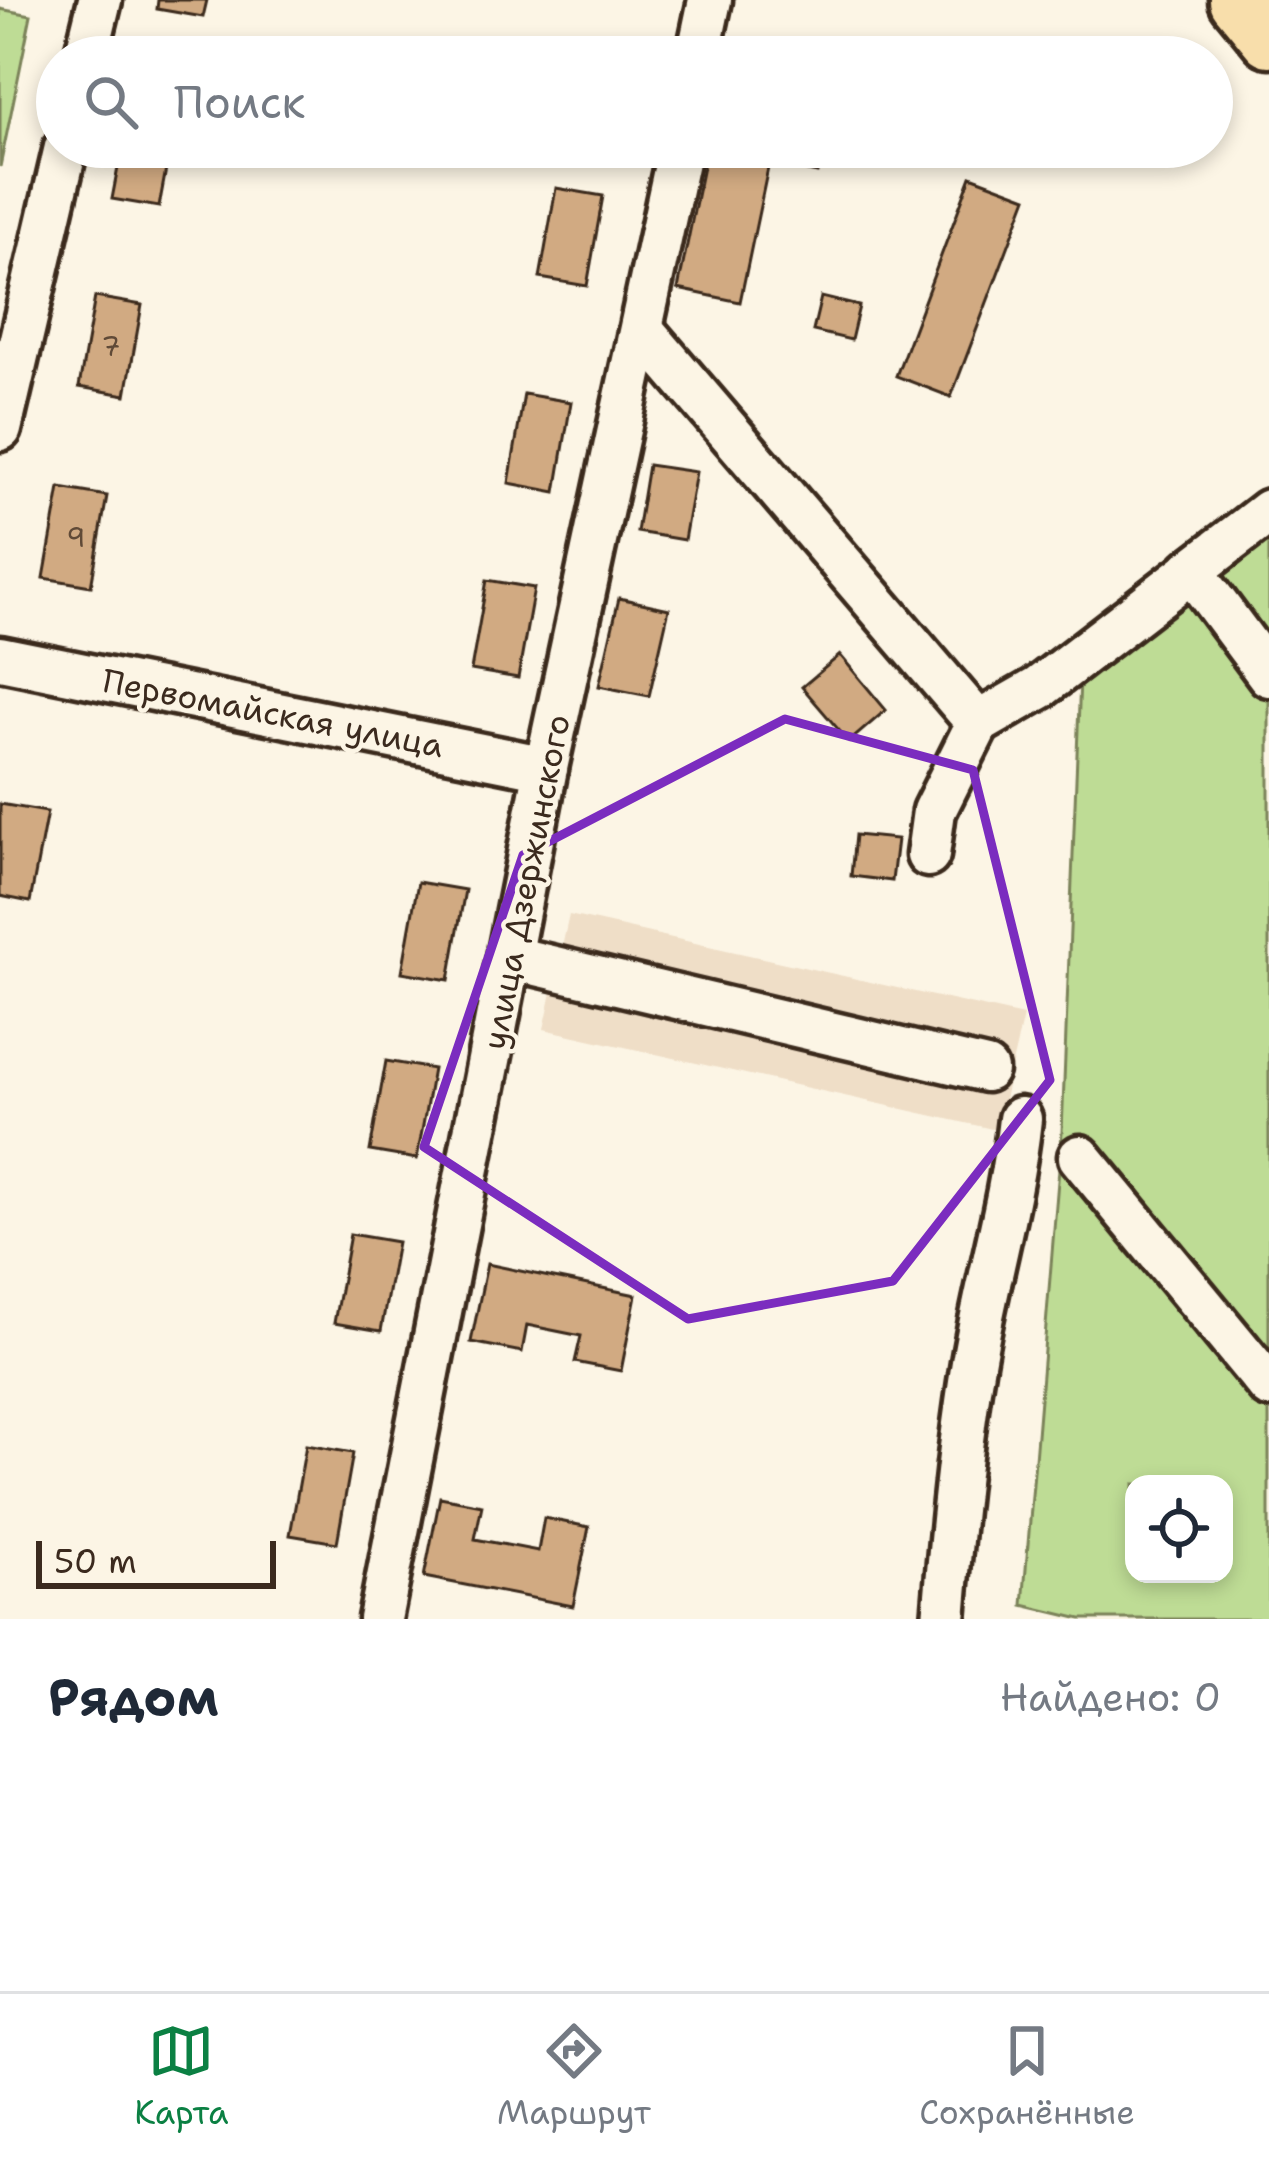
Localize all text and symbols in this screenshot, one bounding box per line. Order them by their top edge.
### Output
search box [36,36,1233,168]
icon: search [78,69,144,135]
text: Поиск [174,72,305,132]
house number: 7 [102,328,120,365]
house number: 9 [67,519,85,556]
street label: Первомайская улица [99,658,447,768]
street label: улица Дзержинского [471,711,581,1053]
map controls [1125,1475,1233,1583]
button: locate [1125,1475,1233,1583]
scale bar [36,1535,276,1588]
text: 50 m [54,1539,137,1584]
text: Рядом [48,1663,219,1731]
text: Найдено: 0 [1000,1671,1221,1723]
tab: Карта [134,2018,229,2135]
tab: Маршрут [497,2018,651,2135]
tab: Сохранённые [919,2018,1135,2135]

